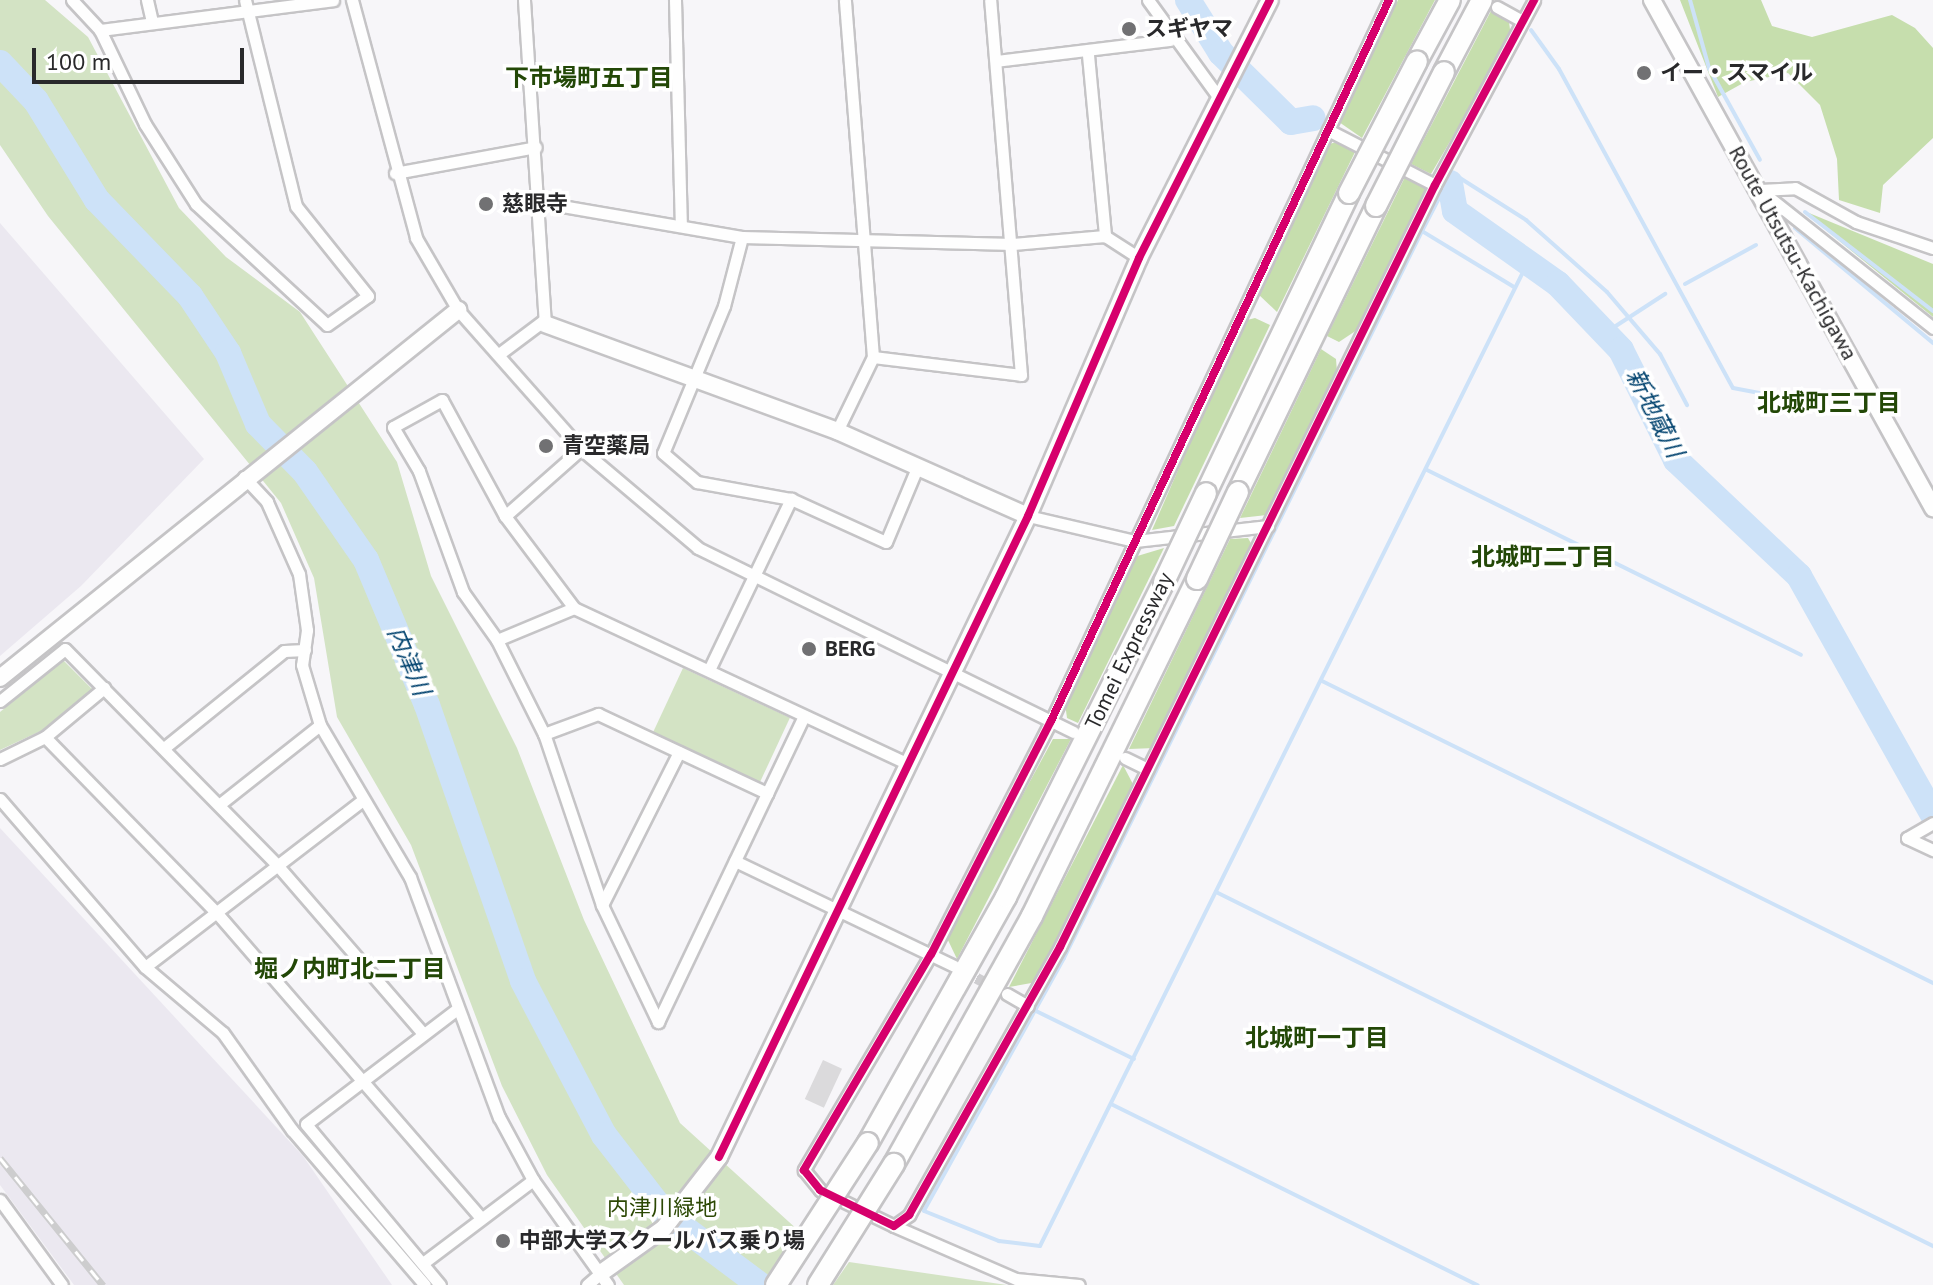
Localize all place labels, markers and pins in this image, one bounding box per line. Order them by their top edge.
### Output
place label: スギヤマ [1145,16,1233,42]
marker: スギヤマ [1120,20,1138,38]
place label: イー・スマイル [1660,60,1814,86]
marker: イー・スマイル [1635,64,1653,82]
place label: 慈眼寺 [502,191,568,217]
marker: 慈眼寺 [477,195,495,213]
place label: 青空薬局 [562,433,650,459]
marker: 青空薬局 [537,437,555,455]
place label: BERG [825,636,875,662]
marker: BERG [800,640,818,658]
place label: 中部大学スクールバス乗り場 [519,1228,805,1254]
marker: 中部大学スクールバス乗り場 [494,1232,512,1250]

